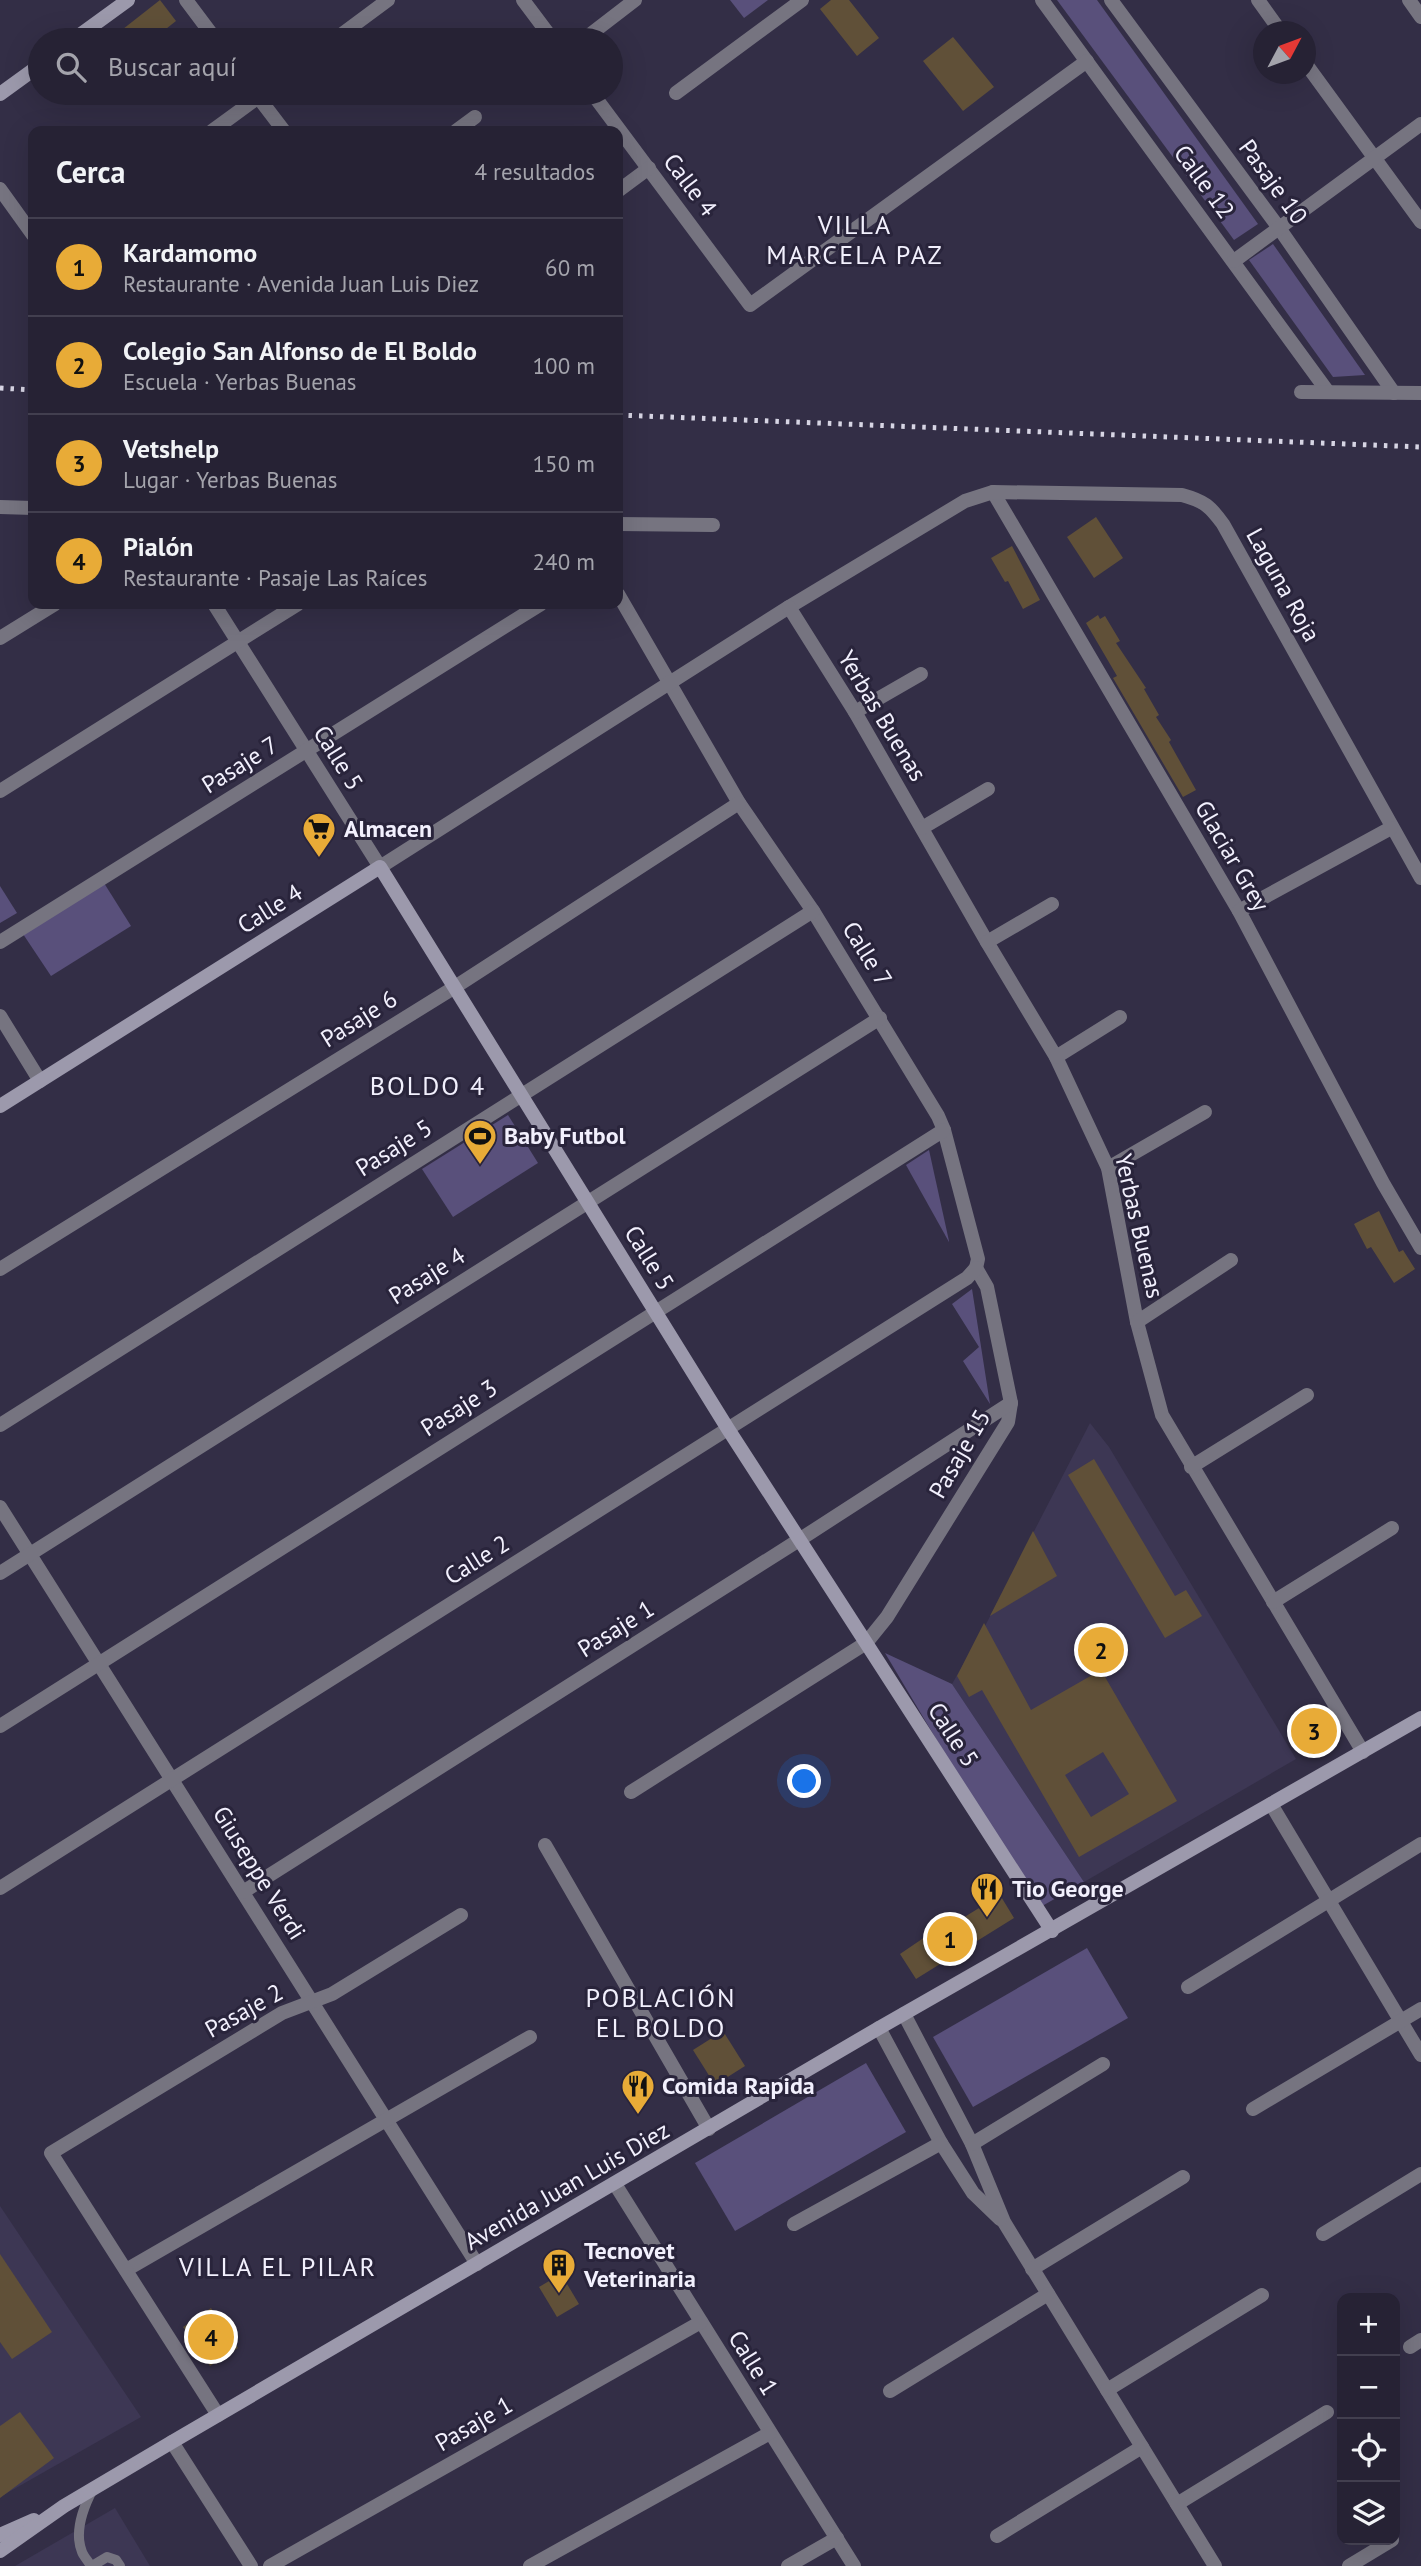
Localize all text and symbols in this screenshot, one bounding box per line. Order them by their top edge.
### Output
north arrow [1253,21,1316,84]
search box [28,28,623,105]
icon: search [52,48,90,86]
text: Buscar aquí [108,50,236,83]
street label: Pasaje 10 [1232,133,1315,230]
street label: Calle 12 [1167,139,1242,225]
street label: Calle 4 [657,147,724,222]
text: Cerca [56,152,125,191]
text: 4 resultados [474,157,595,186]
district label: VILLA MARCELA PAZ [766,208,944,271]
text: Kardamomo [123,236,257,269]
text: 1 [72,253,86,282]
text: 60 m [545,253,595,282]
text: Restaurante · Avenida Juan Luis Diez [123,269,479,298]
text: Colegio San Alfonso de El Boldo [123,334,477,367]
text: 2 [72,351,86,380]
text: 100 m [533,351,595,380]
text: Escuela · Yerbas Buenas [123,367,357,396]
text: Vetshelp [123,432,219,465]
text: 3 [72,449,86,478]
text: 150 m [533,449,595,478]
text: Lugar · Yerbas Buenas [123,465,337,494]
street label: Laguna Roja [1239,522,1327,647]
text: Pialón [123,530,194,563]
text: 4 [72,547,86,576]
text: 240 m [533,547,595,576]
text: Restaurante · Pasaje Las Raíces [123,563,427,592]
street label: Yerbas Buenas [831,645,934,787]
street label: Calle 5 [306,719,370,796]
street label: Pasaje 7 [196,729,284,800]
street label: Glaciar Grey [1188,795,1277,917]
supermarket icon: Almacen [300,810,338,859]
place label: Almacen [344,813,432,844]
street label: Calle 4 [231,877,308,941]
street label: Calle 7 [835,915,899,992]
street label: Pasaje 6 [315,983,403,1054]
district label: BOLDO 4 [370,1069,486,1102]
street label: Pasaje 5 [350,1112,438,1183]
sports icon: Baby Futbol [461,1117,499,1166]
place label: Baby Futbol [504,1120,627,1151]
street label: Yerbas Buenas [1108,1151,1171,1301]
street label: Calle 5 [617,1219,681,1296]
street label: Pasaje 4 [383,1240,471,1311]
street label: Pasaje 3 [415,1372,503,1443]
street label: Pasaje 15 [922,1404,997,1504]
street label: Calle 2 [438,1528,515,1592]
street label: Pasaje 1 [572,1593,660,1664]
pin: 2 [1078,1624,1124,1676]
street label: Calle 5 [921,1697,986,1773]
pin: 3 [1291,1705,1337,1757]
your location [787,1764,821,1798]
street label: Giuseppe Verdi [206,1800,313,1945]
restaurant icon: Tio George [968,1870,1006,1919]
place label: Tio George [1012,1873,1124,1904]
pin: 1 [927,1913,973,1965]
street label: Pasaje 2 [199,1977,288,2045]
district label: POBLACIÓN EL BOLDO [586,1981,736,2044]
restaurant icon: Comida Rapida [619,2067,657,2116]
place label: Comida Rapida [662,2070,815,2101]
street label: Avenida Juan Luis Diez [459,2114,675,2257]
place label: Tecnovet Veterinaria [583,2235,696,2294]
building icon: Tecnovet Veterinaria [540,2246,578,2295]
district label: VILLA EL PILAR [178,2250,377,2283]
map controls [1337,2293,1400,2545]
button: + [1337,2293,1400,2356]
pin: 4 [188,2311,234,2363]
street label: Calle 1 [721,2324,785,2401]
button: − [1337,2356,1400,2419]
street label: Pasaje 1 [429,2389,518,2458]
button: locate [1337,2419,1400,2482]
button: layers [1337,2482,1400,2545]

